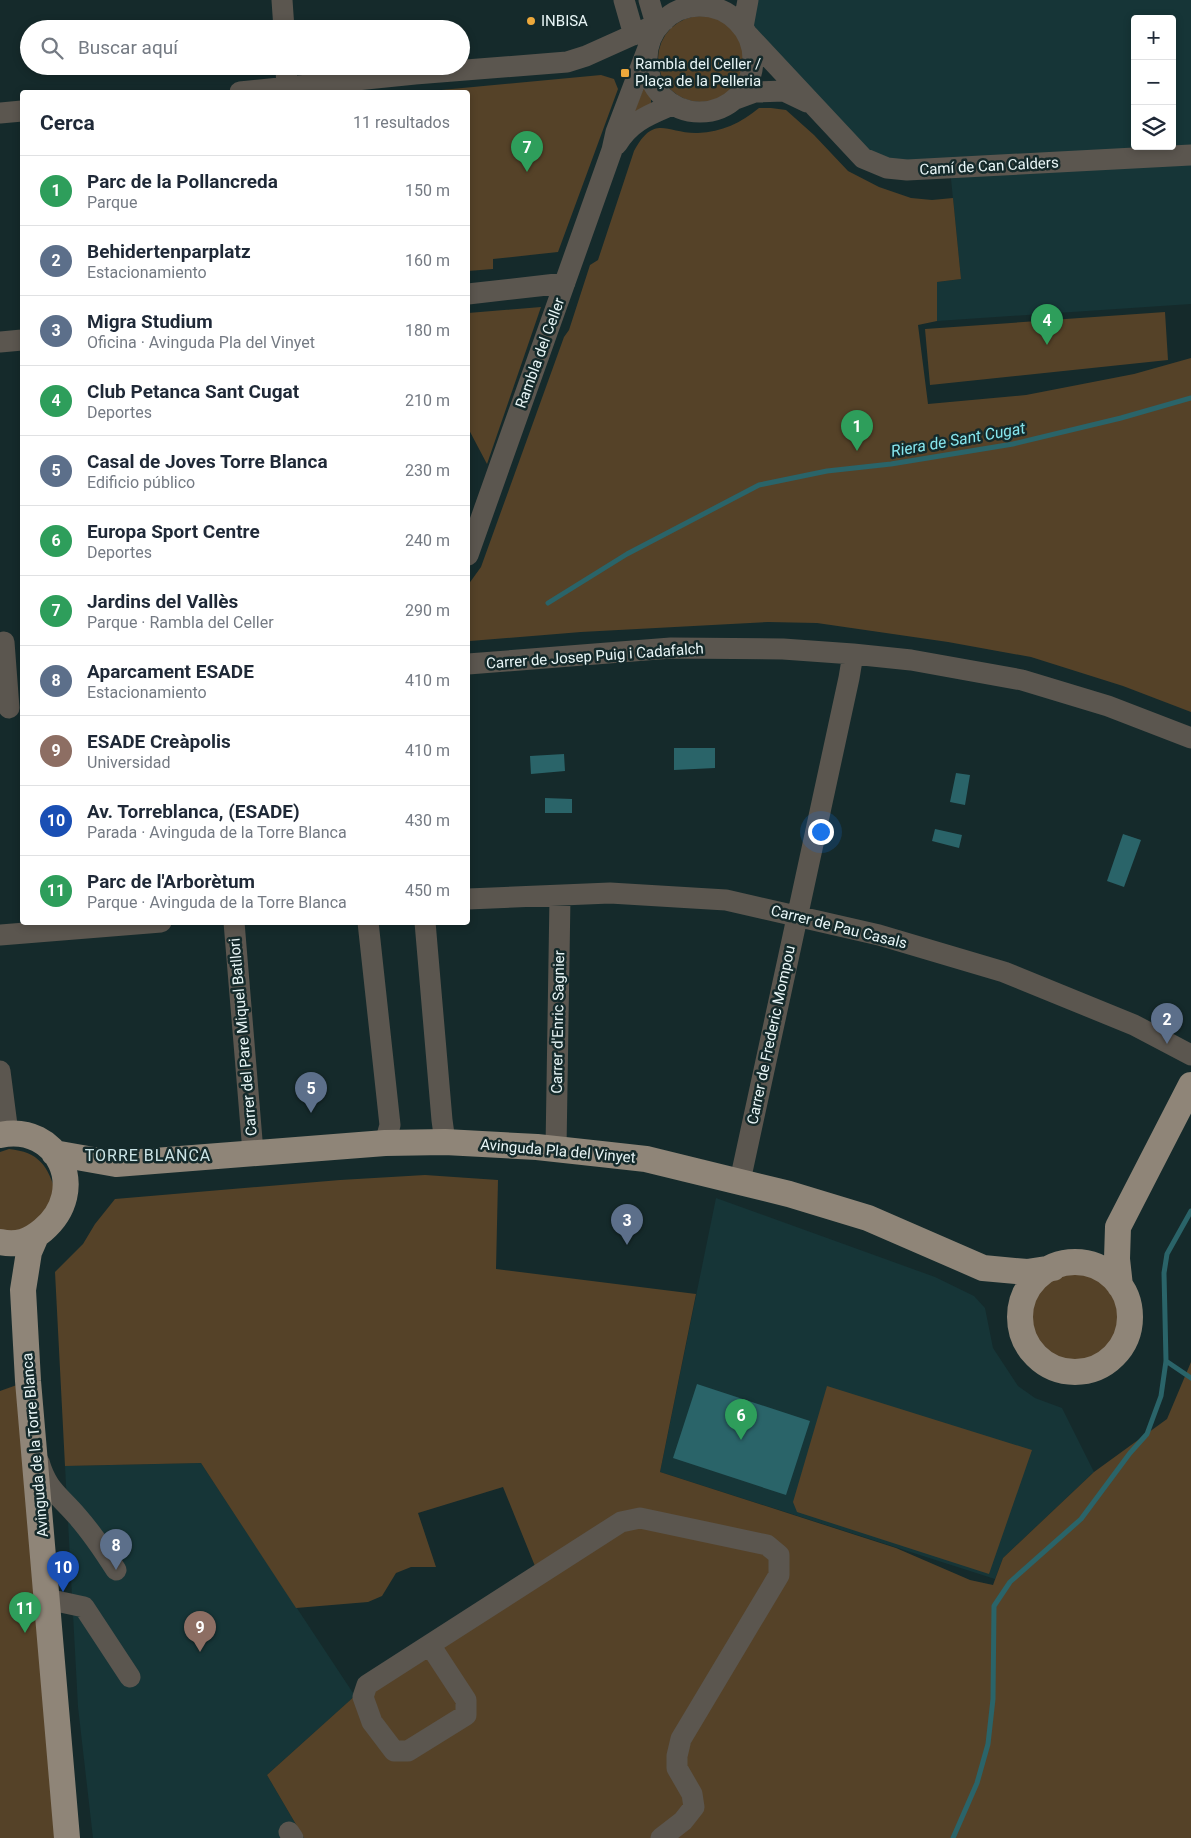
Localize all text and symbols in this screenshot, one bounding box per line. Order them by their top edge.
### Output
place label: INBISA [541,12,588,30]
marker: INBISA [525,15,537,27]
map controls [1131,15,1176,150]
button: + [1131,15,1176,60]
search box [20,20,470,75]
icon: search [38,34,66,62]
text: Buscar aquí [78,36,178,59]
place label: Rambla del Celler / Plaça de la Pelleria [635,55,761,90]
button: − [1131,60,1176,105]
marker: Rambla del Celler / Plaça de la Pelleria [619,67,631,79]
button: layers [1131,105,1176,150]
text: Cerca [40,111,95,135]
text: 11 resultados [353,113,450,132]
pin: 7 [511,131,543,172]
street label: Camí de Can Calders [919,153,1059,179]
text: Parc de la Pollancreda [87,170,278,193]
text: 1 [51,181,61,200]
text: 150 m [405,181,450,200]
text: Parque [87,193,137,212]
text: Behidertenparplatz [87,240,251,263]
text: 2 [51,251,61,270]
text: 160 m [405,251,450,270]
text: Estacionamiento [87,263,207,282]
street label: Rambla del Celler [512,295,568,411]
pin: 4 [1031,304,1063,345]
text: Migra Studium [87,310,213,333]
text: 3 [51,321,61,340]
text: 180 m [405,321,450,340]
text: Oficina · Avinguda Pla del Vinyet [87,333,315,352]
text: Club Petanca Sant Cugat [87,380,299,403]
text: 4 [51,391,61,410]
text: 210 m [405,391,450,410]
text: Deportes [87,403,152,422]
pin: 1 [841,410,873,451]
water label: Riera de Sant Cugat [890,418,1028,461]
text: Casal de Joves Torre Blanca [87,450,328,473]
text: 5 [51,461,61,480]
text: 230 m [405,461,450,480]
text: Edificio público [87,473,195,492]
text: Europa Sport Centre [87,520,260,543]
text: 6 [51,531,61,550]
text: 240 m [405,531,450,550]
text: Deportes [87,543,152,562]
text: Jardins del Vallès [87,590,238,613]
text: 7 [51,601,61,620]
text: 290 m [405,601,450,620]
text: Parque · Rambla del Celler [87,613,274,632]
street label: Carrer de Josep Puig i Cadafalch [486,639,704,673]
text: Aparcament ESADE [87,660,254,683]
text: 8 [51,671,61,690]
text: 410 m [405,671,450,690]
text: Estacionamiento [87,683,207,702]
text: ESADE Creàpolis [87,730,231,753]
text: 9 [51,741,61,760]
text: 410 m [405,741,450,760]
text: Universidad [87,753,171,772]
text: Av. Torreblanca, (ESADE) [87,800,300,823]
text: 10 [47,811,65,830]
text: 430 m [405,811,450,830]
your location [808,819,834,845]
text: Parada · Avinguda de la Torre Blanca [87,823,347,842]
text: Parc de l'Arborètum [87,870,255,893]
text: 11 [47,881,65,900]
text: 450 m [405,881,450,900]
text: Parque · Avinguda de la Torre Blanca [87,893,347,912]
street label: Carrer de Pau Casals [769,901,909,953]
street label: Carrer del Pare Miquel Batllori [225,937,261,1137]
street label: Carrer de Frederic Mompou [743,944,799,1126]
street label: Carrer d'Enric Sagnier [548,950,568,1094]
pin: 2 [1151,1003,1183,1044]
pin: 5 [295,1072,327,1113]
street label: Avinguda Pla del Vinyet [480,1135,636,1167]
district label: TORRE BLANCA [85,1146,211,1165]
pin: 3 [611,1204,643,1245]
street label: Avinguda de la Torre Blanca [18,1352,52,1538]
pin: 6 [725,1399,757,1440]
pin: 8 [100,1529,132,1570]
pin: 10 [47,1551,79,1592]
pin: 11 [9,1592,41,1633]
pin: 9 [184,1611,216,1652]

